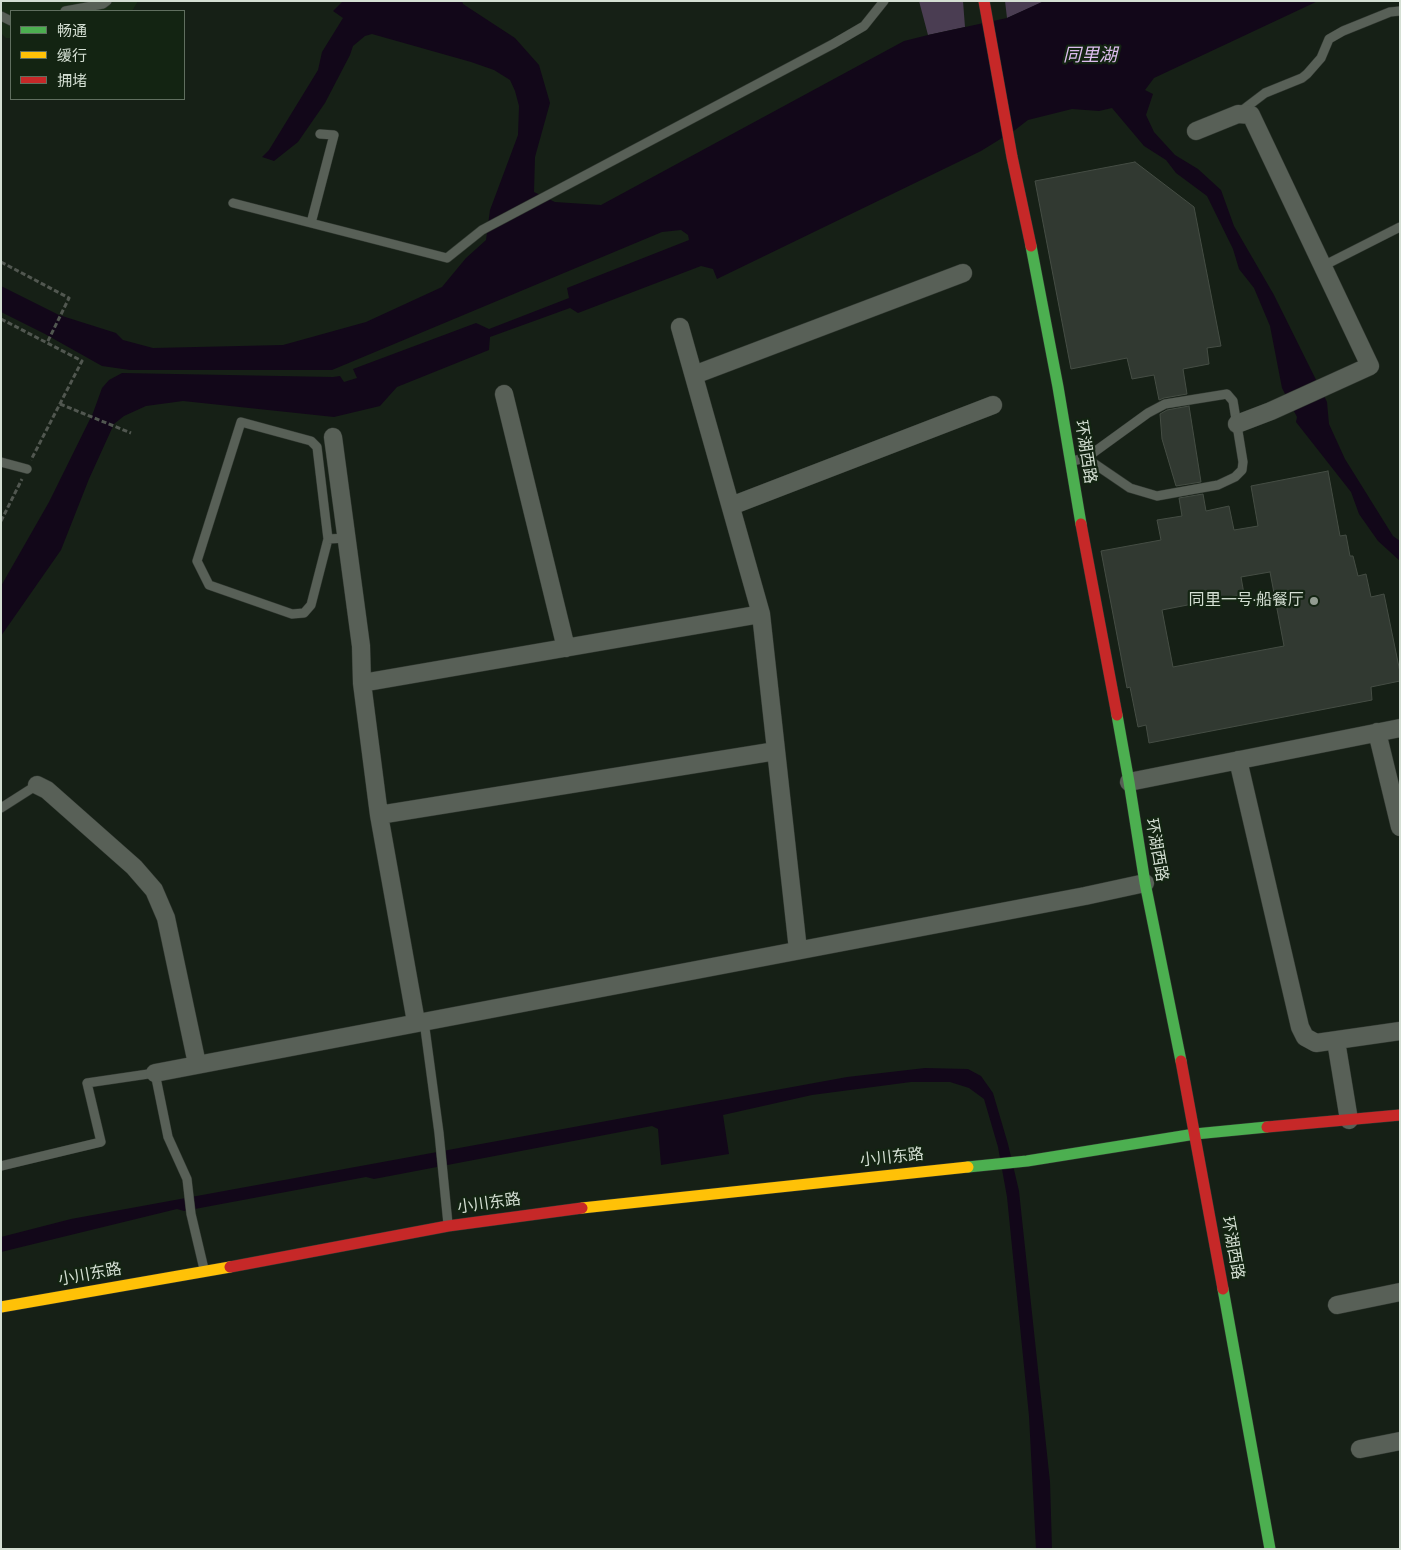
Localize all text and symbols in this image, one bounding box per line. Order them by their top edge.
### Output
legend [10,10,185,100]
text: 畅通 [57,21,87,41]
water label: 同里湖 [1063,45,1117,67]
text: 缓行 [57,46,87,66]
text: 拥堵 [57,71,87,91]
street label: 环湖西路 [1071,419,1099,485]
place label: 同里一号·船餐厅 [1189,591,1304,611]
marker: 同里一号·船餐厅 [1308,595,1320,607]
street label: 环湖西路 [1141,817,1171,883]
street label: 小川东路 [859,1145,925,1171]
street label: 小川东路 [456,1190,522,1218]
street label: 环湖西路 [1217,1215,1247,1281]
street label: 小川东路 [57,1260,123,1290]

